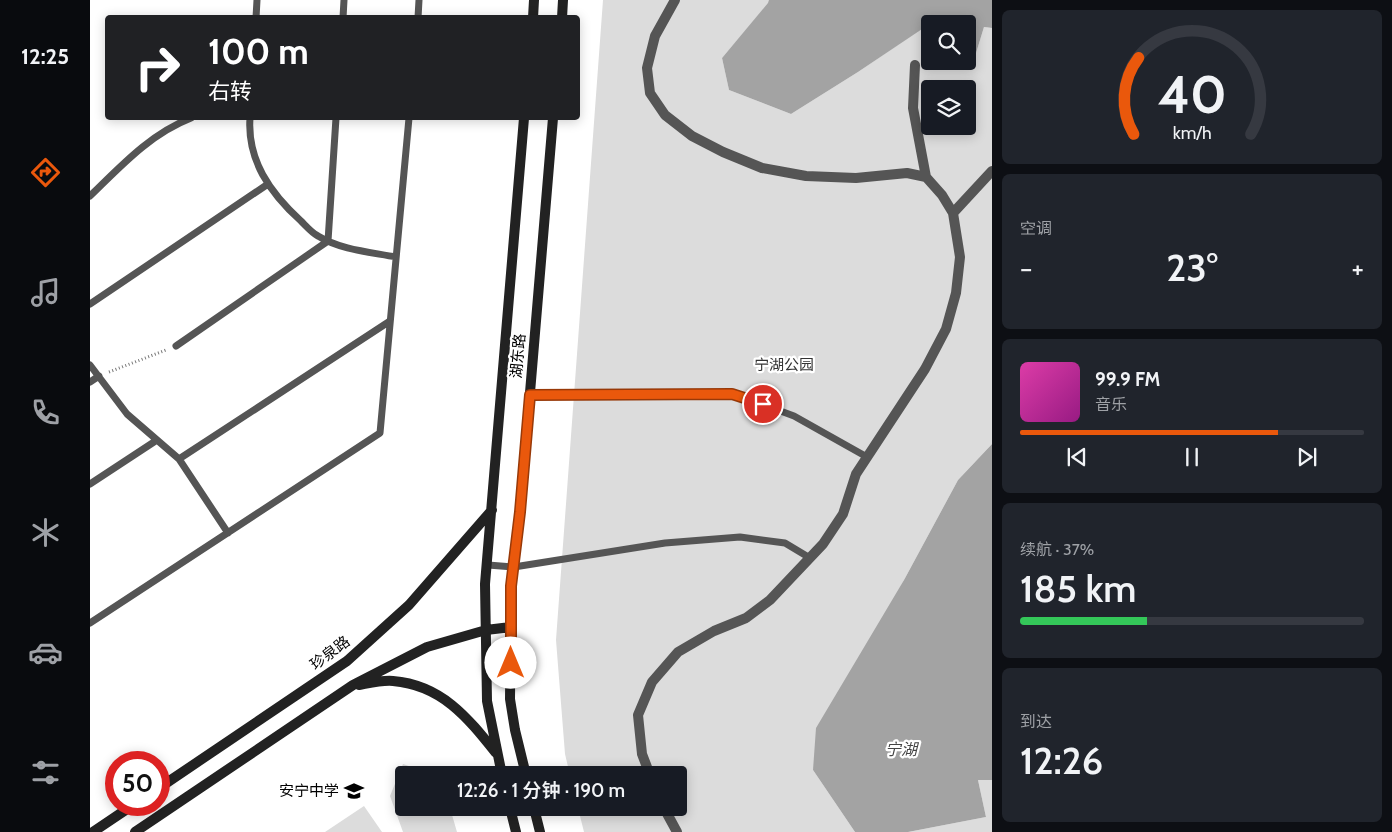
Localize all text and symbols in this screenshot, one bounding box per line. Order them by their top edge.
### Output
map controls [921,15,976,135]
button: search [921,15,976,70]
text: 100 m [208,30,309,73]
icon: right [125,35,190,100]
text: 12:25 [21,43,69,70]
text: 40 [1157,63,1227,126]
text: 右转 [208,78,252,105]
button: layers [921,80,976,135]
text: km/h [1172,122,1212,143]
icon: directions [28,155,63,190]
text: 空调 [1020,219,1052,238]
text: 23° [1166,244,1218,291]
text: − [1020,251,1032,285]
text: + [1352,251,1364,285]
icon: music [28,275,63,310]
street label: 湖东路 [507,333,529,379]
park label: 宁湖公园 [754,356,814,374]
text: 99.9 FM [1095,368,1160,391]
pin [742,383,784,425]
icon: arrive [749,390,777,418]
icon: phone [28,395,63,430]
text: 音乐 [1095,395,1127,414]
icon: previous [1063,443,1091,471]
icon: pause [1178,443,1206,471]
icon: next [1293,443,1321,471]
icon: climate [28,515,63,550]
text: 续航 · 37% [1020,540,1094,559]
text: 185 km [1020,565,1136,612]
street label: 珍泉路 [307,632,353,674]
icon: car [28,635,63,670]
position arrow [484,636,536,688]
text: 到达 [1020,712,1052,731]
text: 12:26 [1020,737,1103,784]
water label: 宁湖 [885,740,920,759]
speed limit sign: 50 [105,751,170,816]
icon: filters [28,755,63,790]
text: 12:26 · 1 分钟 · 190 m [457,779,625,802]
school or university icon: 安宁中学 [343,780,365,802]
place label: 安宁中学 [279,782,339,800]

